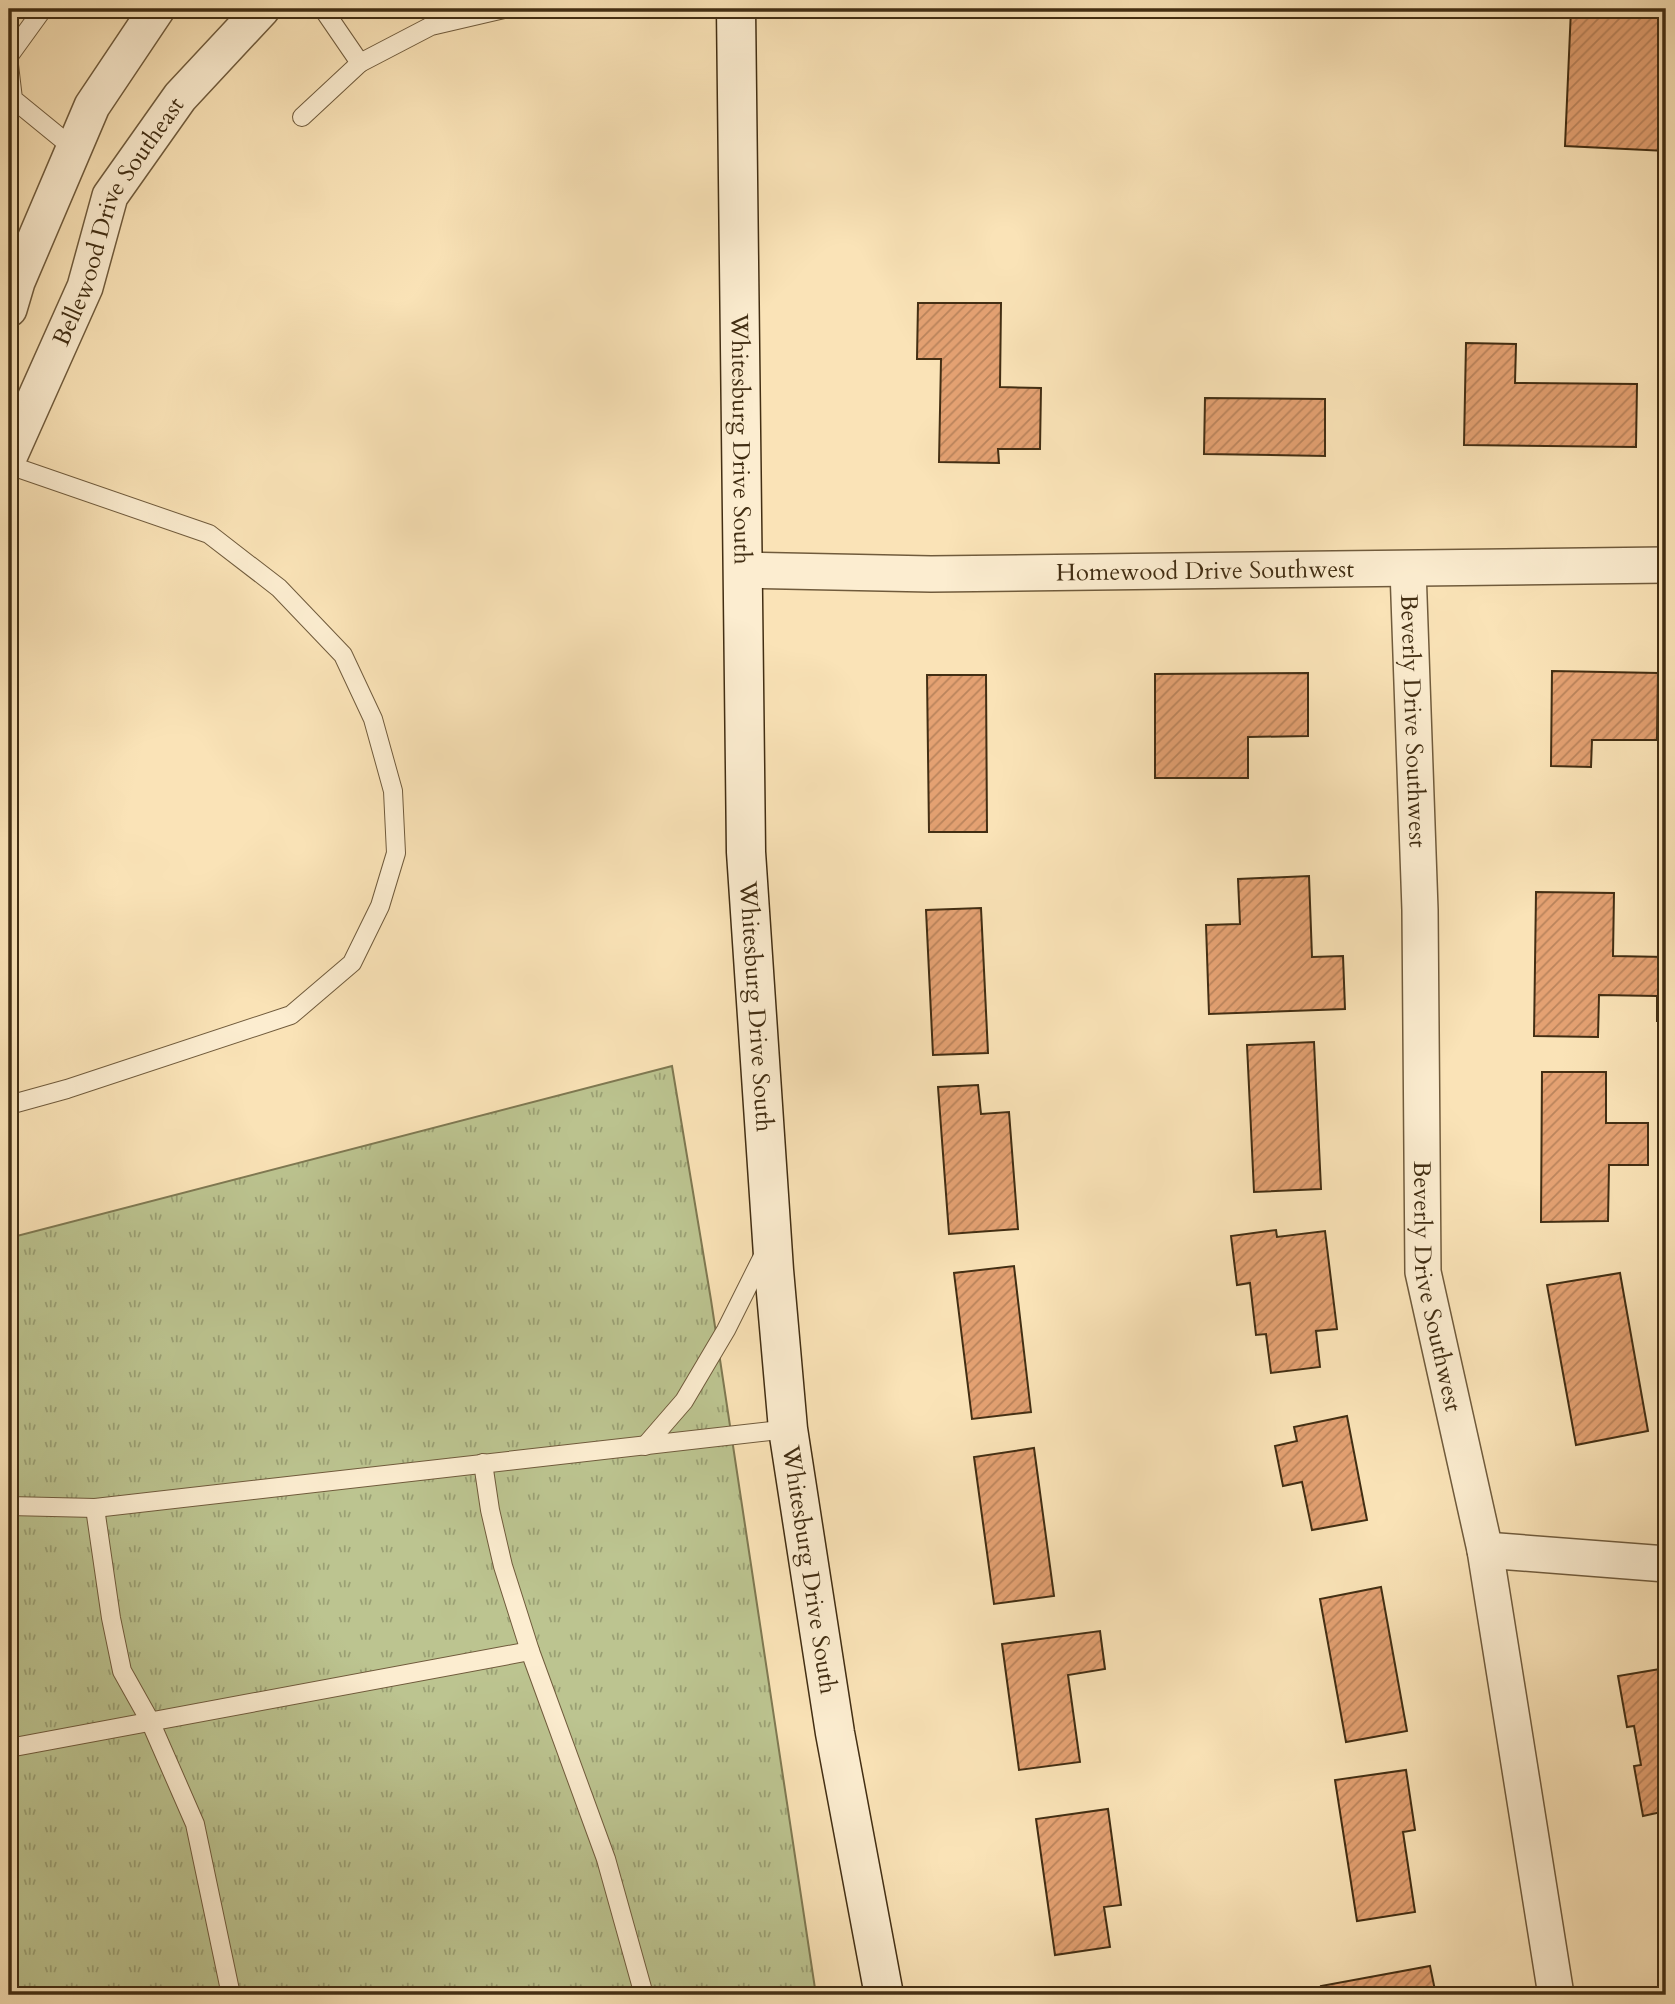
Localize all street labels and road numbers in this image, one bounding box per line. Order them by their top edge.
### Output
street label: Bellewood Drive Southeast [44,90,192,351]
street label: Whitesburg Drive South [723,312,759,565]
street label: Homewood Drive Southwest [1056,552,1355,589]
street label: Beverly Drive Southwest [1392,594,1434,849]
street label: Whitesburg Drive South [731,879,781,1133]
street label: Beverly Drive Southwest [1406,1161,1470,1415]
street label: Whitesburg Drive South [774,1442,845,1696]

